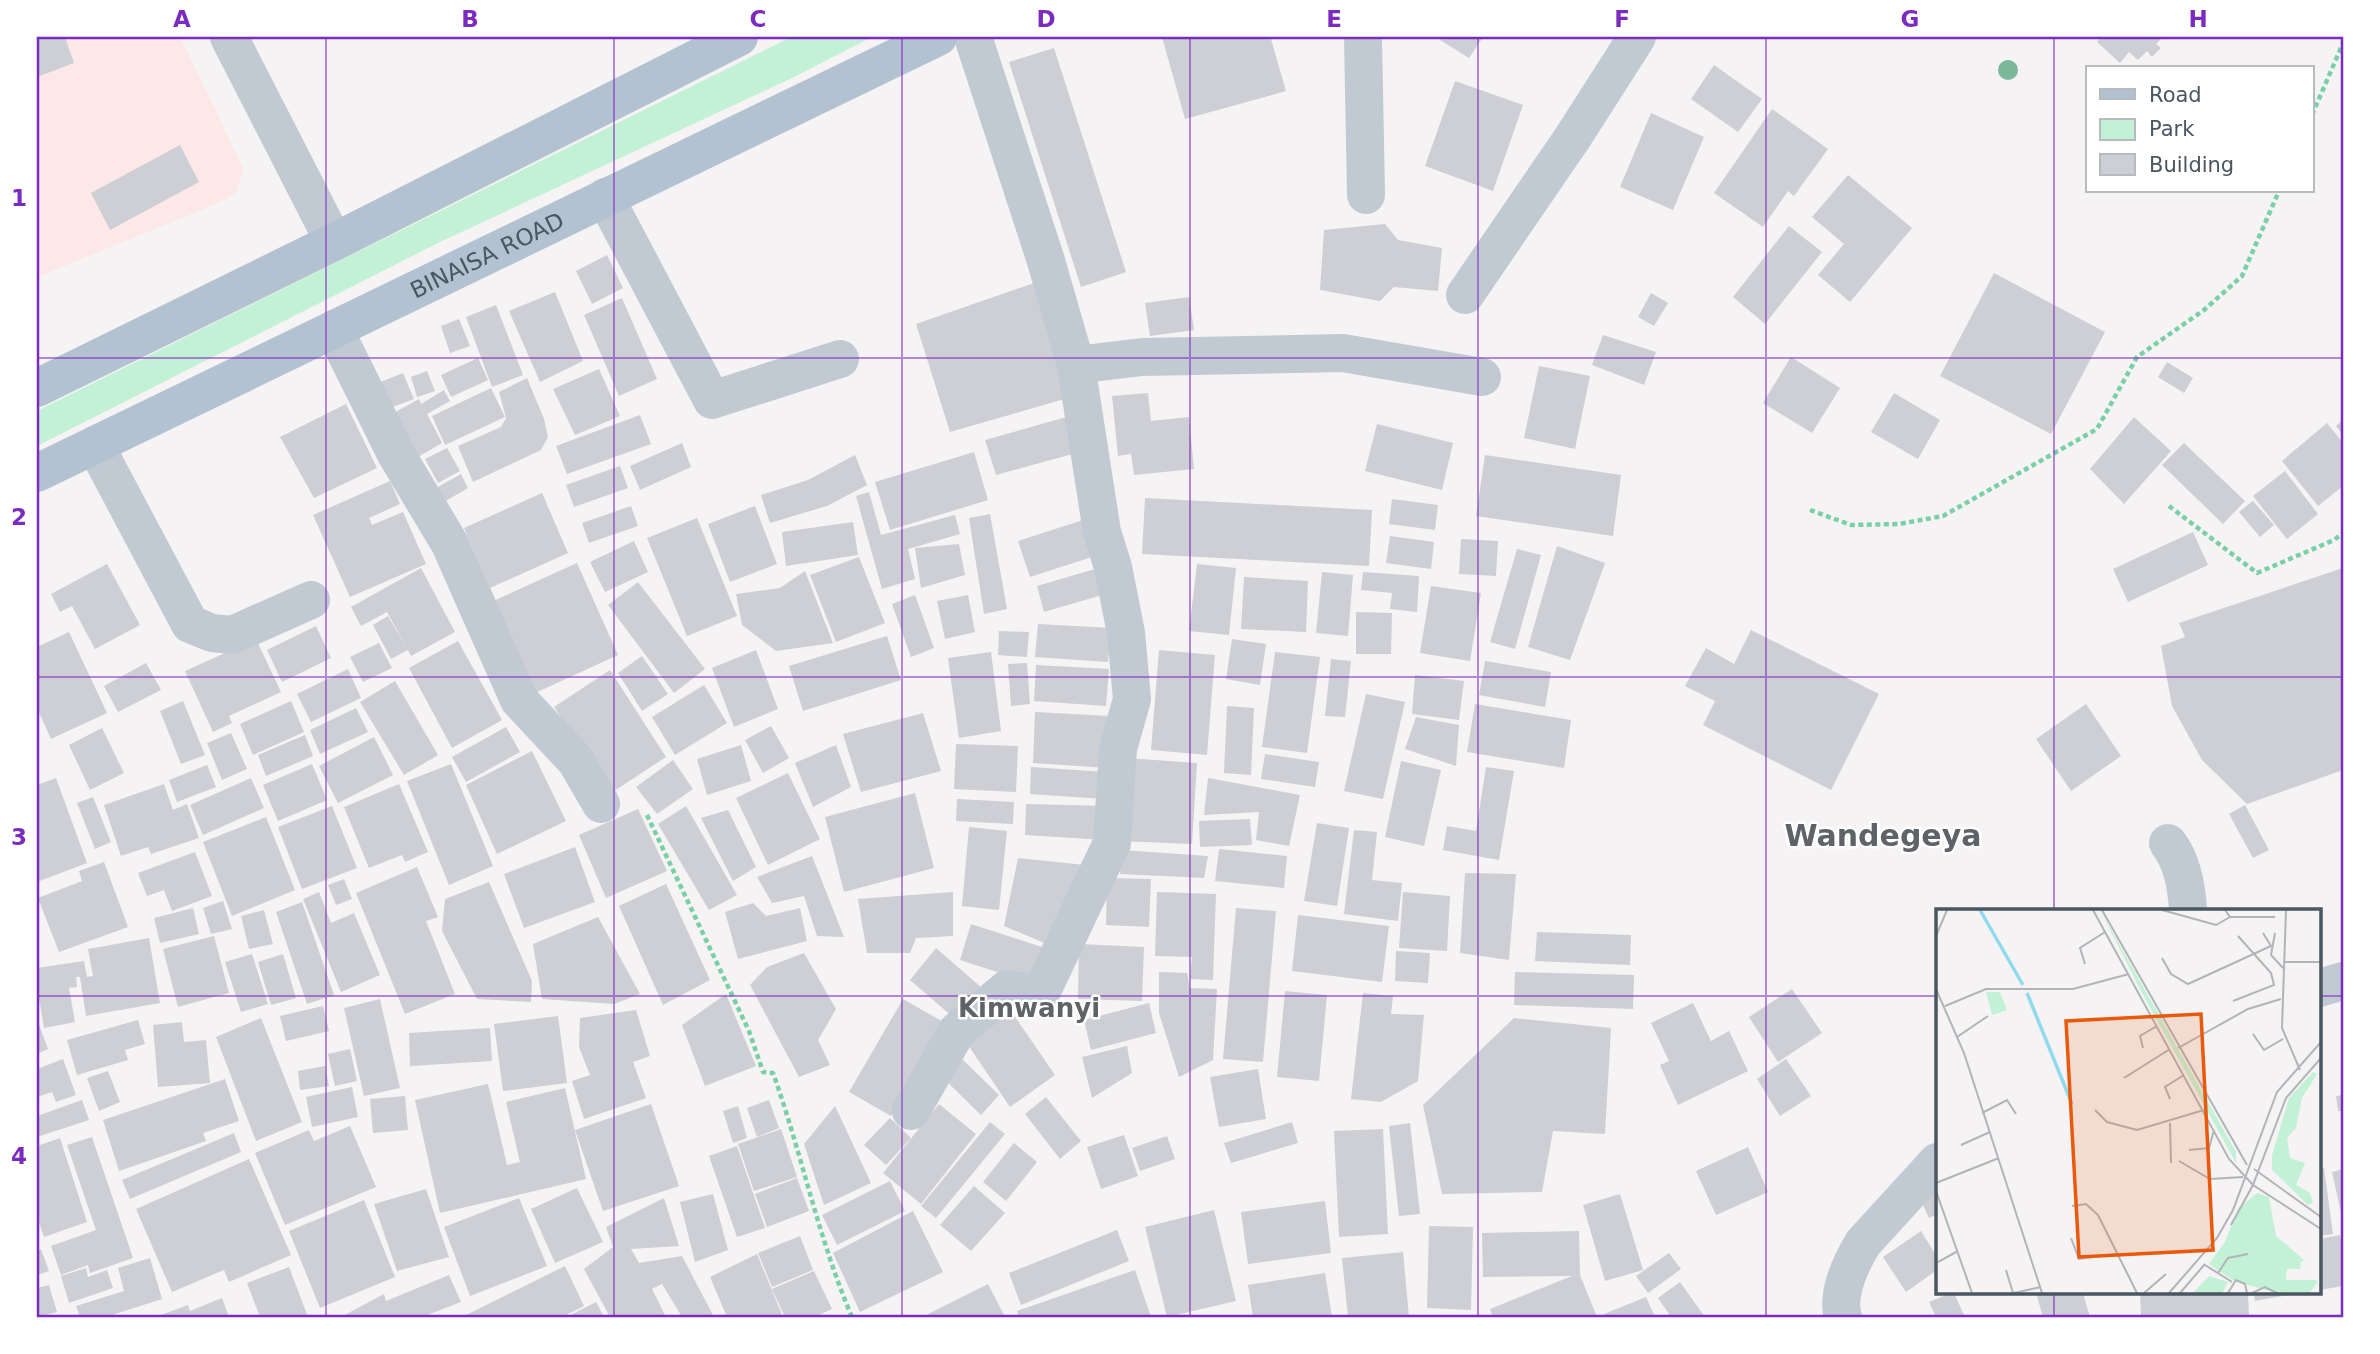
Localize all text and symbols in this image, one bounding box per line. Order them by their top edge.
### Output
text: A [173,6,191,32]
text: B [461,6,479,32]
text: C [750,6,766,32]
text: D [1036,6,1056,32]
text: E [1326,6,1342,32]
text: F [1614,6,1630,32]
text: G [1901,6,1919,32]
text: H [2188,6,2208,32]
legend [2086,66,2314,192]
text: Road [2149,83,2202,107]
text: Park [2149,117,2195,141]
text: Building [2149,153,2234,177]
text: 1 [11,185,27,211]
street label: BINAISA ROAD [406,207,568,303]
text: 2 [11,504,27,530]
district label: Wandegeya [1784,818,1982,853]
text: 3 [11,824,27,850]
inset map [1936,909,2320,1294]
district label: Kimwanyi [958,993,1100,1023]
text: 4 [11,1143,27,1169]

